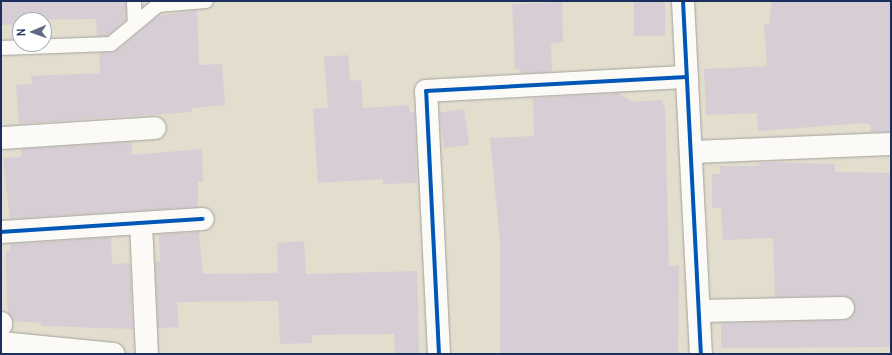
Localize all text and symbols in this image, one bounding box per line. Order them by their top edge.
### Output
north arrow [12,12,52,52]
text: N [14,28,28,36]

